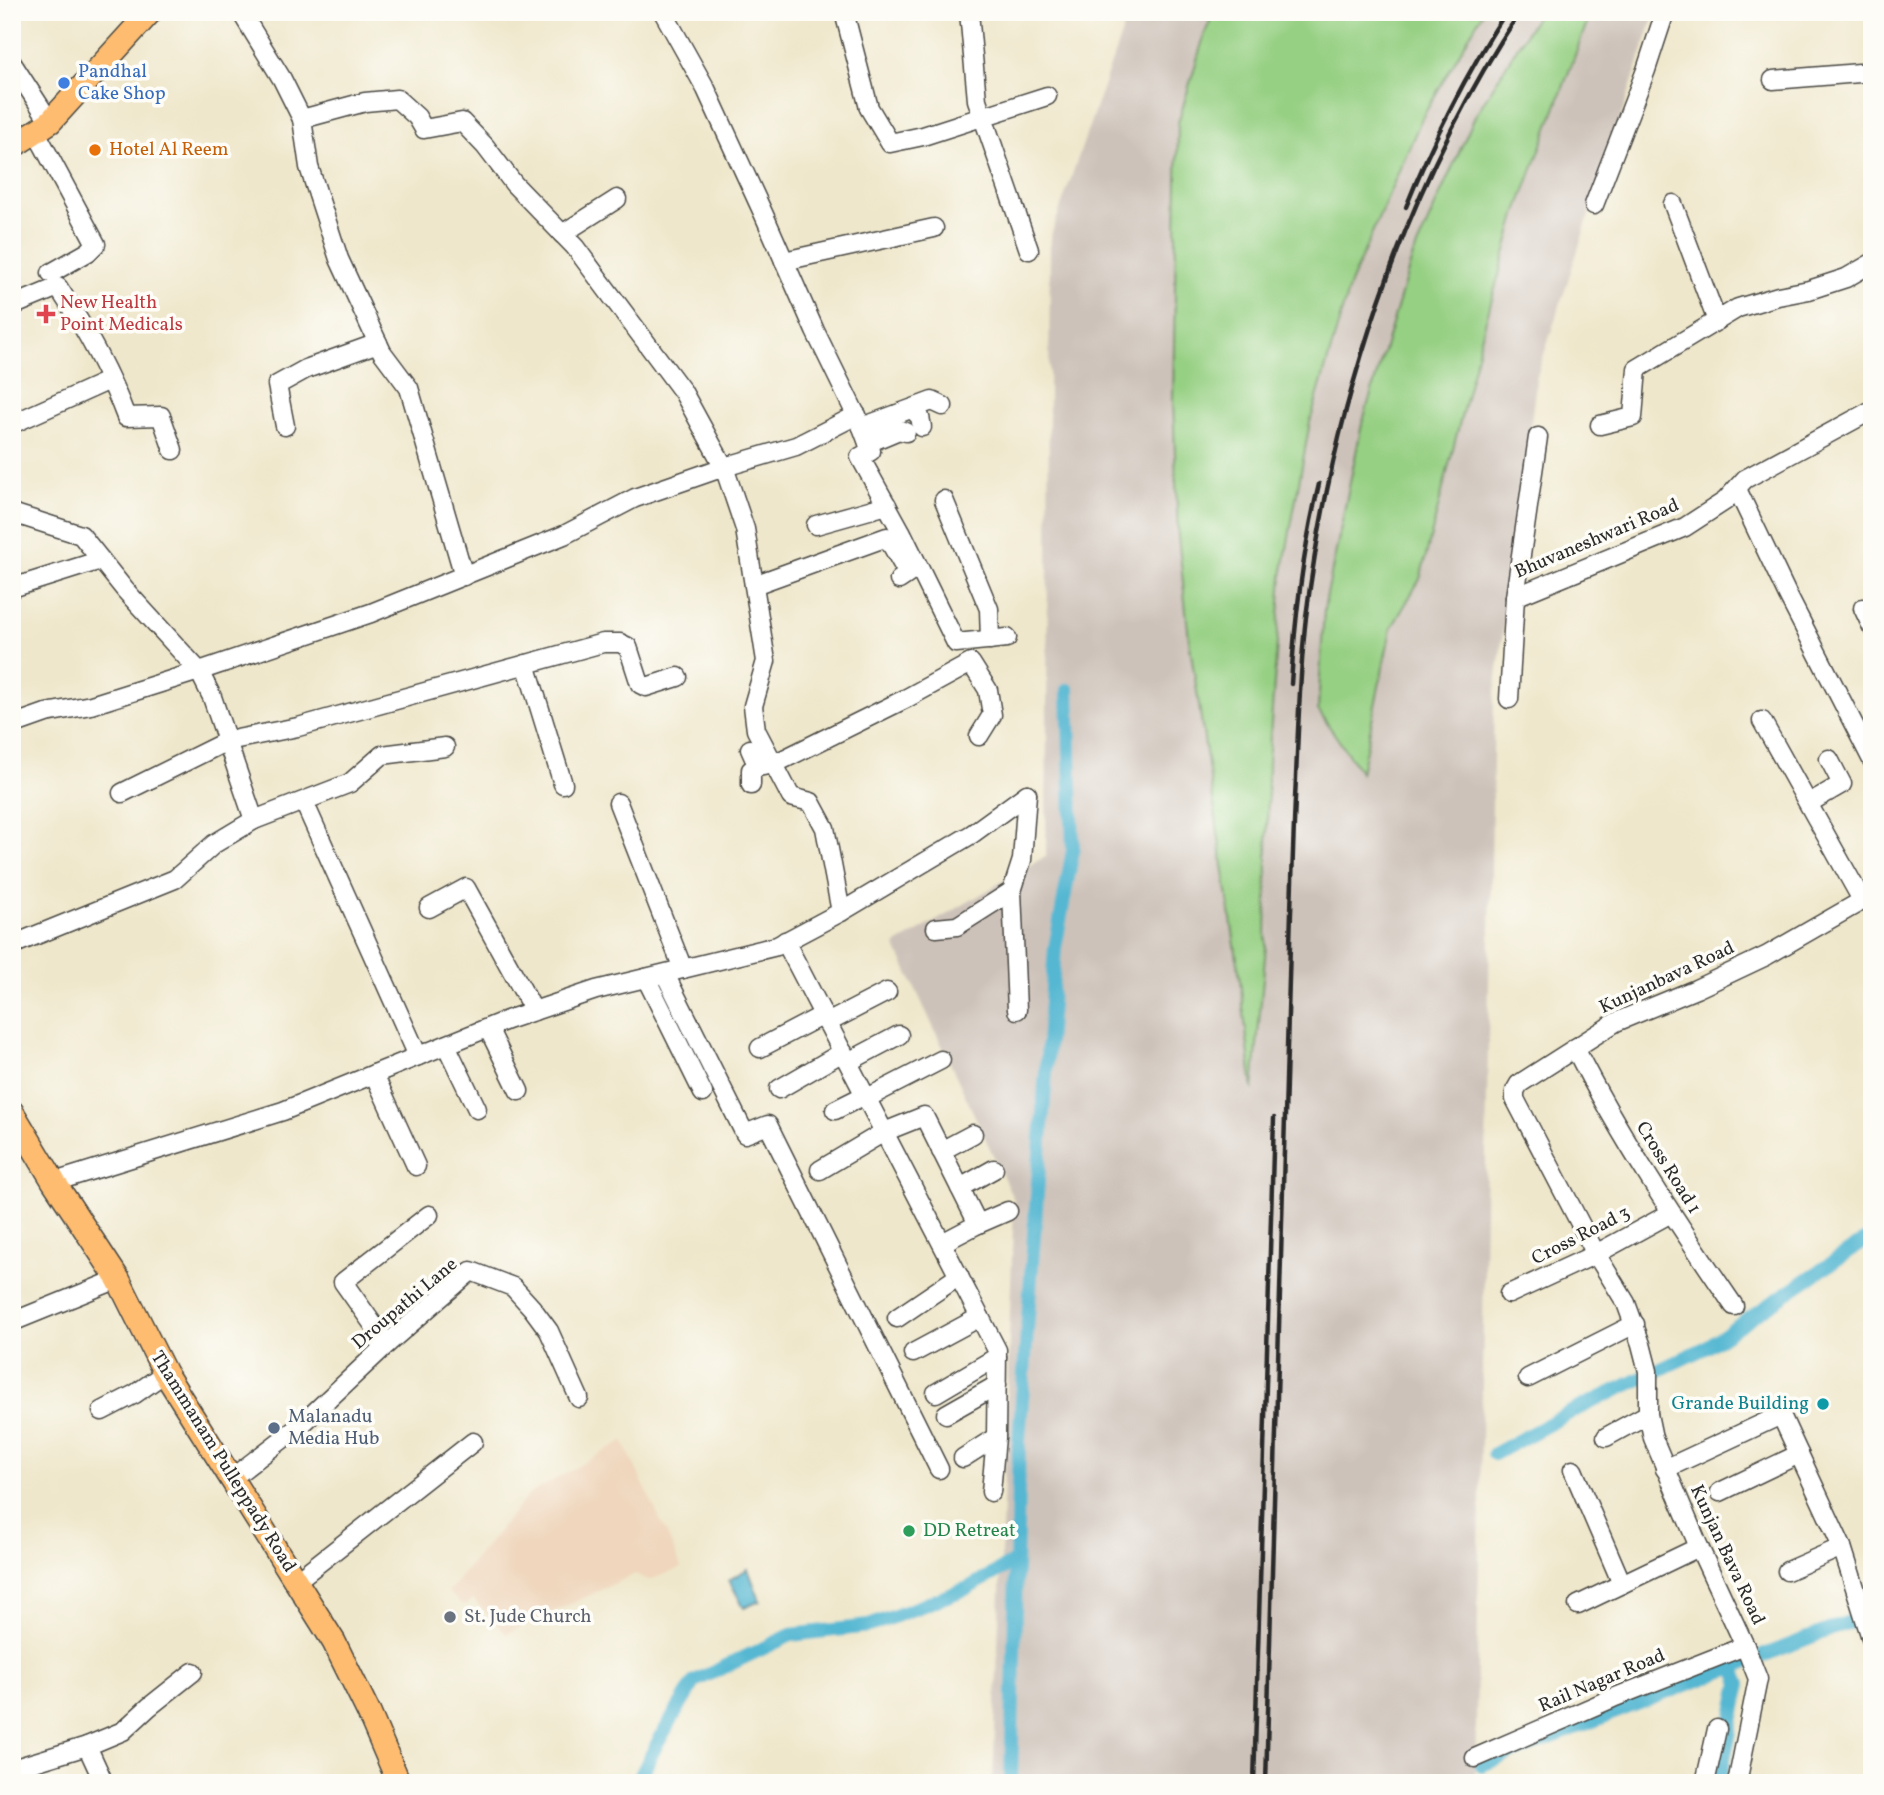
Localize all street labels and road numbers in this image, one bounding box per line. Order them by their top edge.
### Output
street label: Bhuvaneshwari Road [1511,493,1683,585]
street label: Kunjanbava Road [1595,935,1739,1021]
street label: Cross Road 1 [1629,1117,1707,1219]
street label: Cross Road 3 [1527,1200,1635,1272]
street label: Droupathi Lane [347,1252,463,1356]
street label: Thammanam Pulleppady Road [144,1346,302,1578]
street label: Kunjan Bava Road [1683,1481,1771,1629]
street label: Rail Nagar Road [1535,1643,1669,1719]

